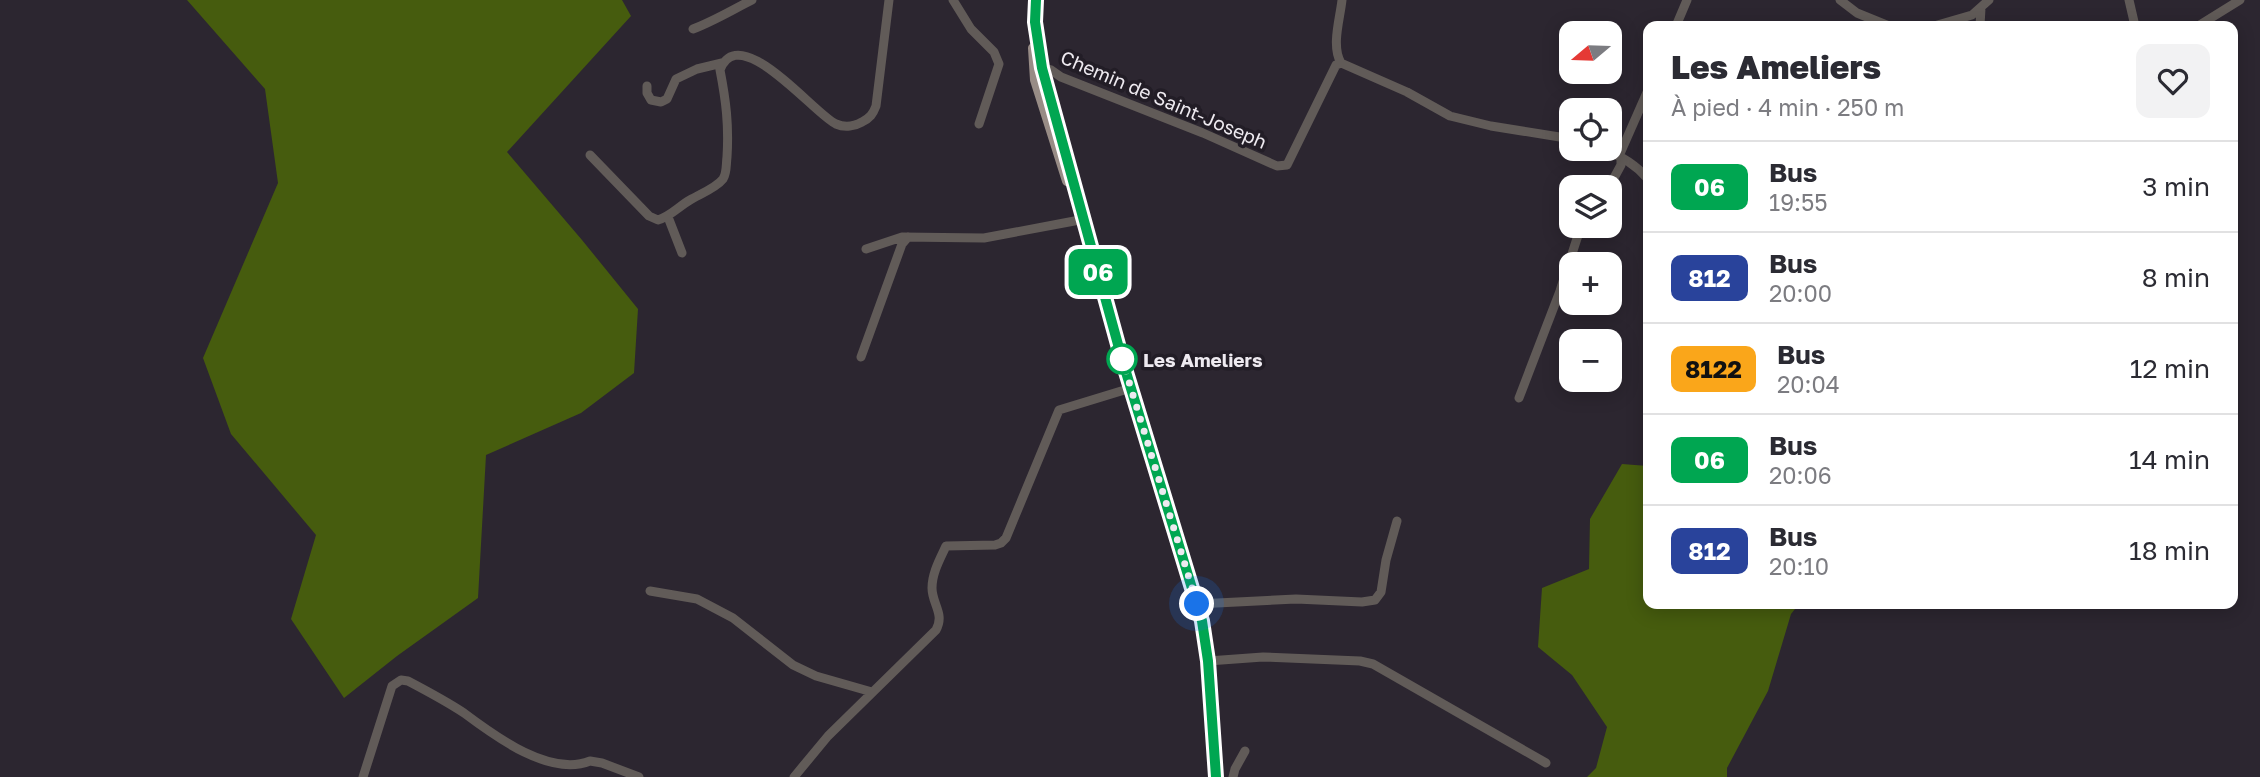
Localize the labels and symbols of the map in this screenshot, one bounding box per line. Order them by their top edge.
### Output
north arrow [1559,21,1622,84]
street label: Chemin de Saint-Joseph [1057,45,1271,153]
line badge: 06 [1066,249,1130,295]
marker: Les Ameliers [1107,344,1137,374]
place label: Les Ameliers [1143,348,1263,371]
your location [1179,586,1214,621]

